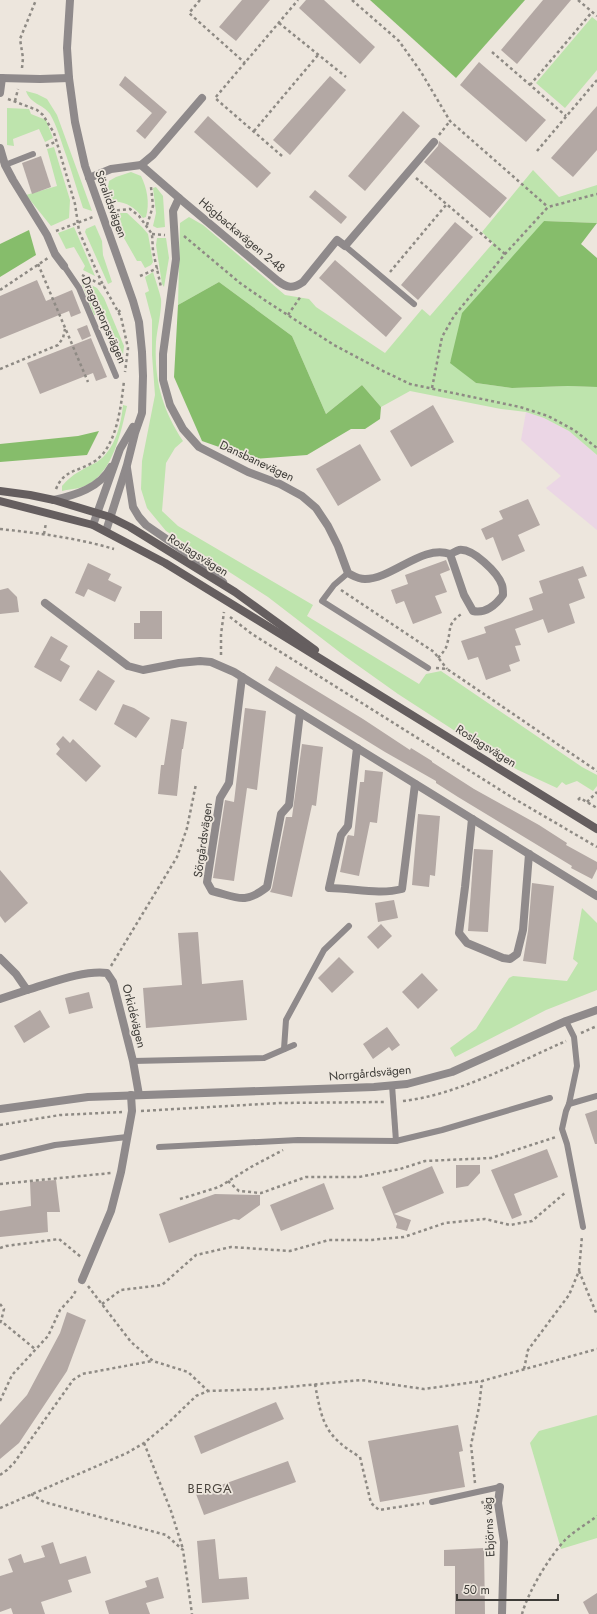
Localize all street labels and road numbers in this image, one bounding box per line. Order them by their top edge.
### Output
street label: Söralidsvägen [90,168,132,240]
street label: Högbackavägen 2-48 [195,193,289,277]
street label: Dragontorpsvägen [77,274,131,366]
street label: Dansbanevägen [217,436,297,486]
street label: Roslagsvägen [164,529,232,581]
street label: Roslagsvägen [452,720,520,772]
street label: Sörgårdsvägen [189,801,217,879]
street label: Orkidévägen [117,982,151,1050]
street label: Norrgårdsvägen [328,1060,412,1086]
street label: Ebjörns väg [478,1497,500,1557]

